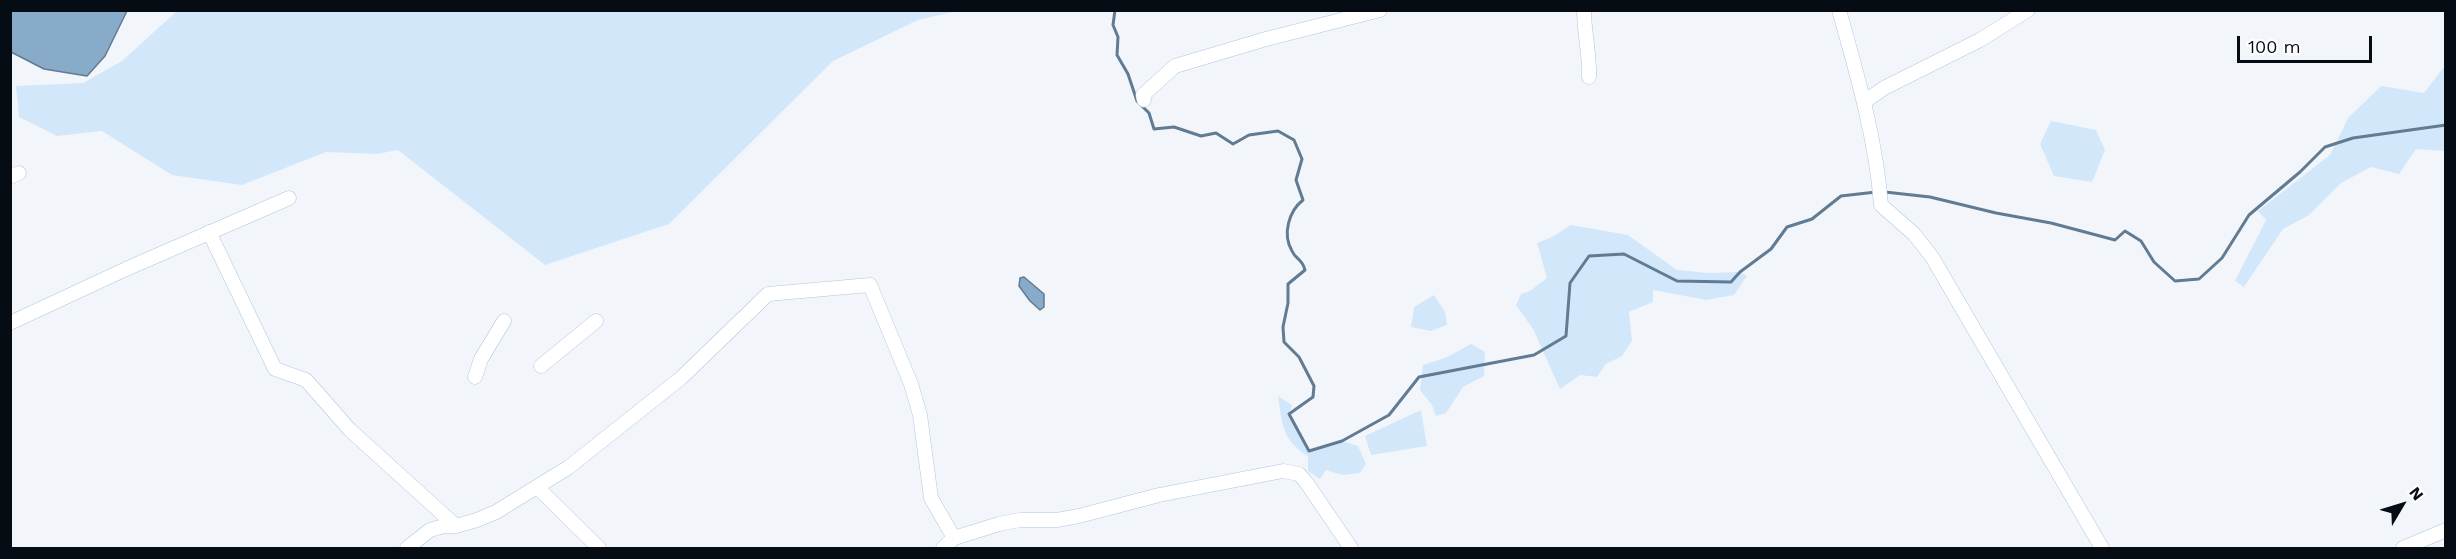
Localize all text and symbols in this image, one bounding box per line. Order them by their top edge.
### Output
scale bar [2240,24,2375,62]
text: 100 m [2248,36,2301,57]
north arrow [2372,475,2432,535]
text: N [2405,483,2428,504]

